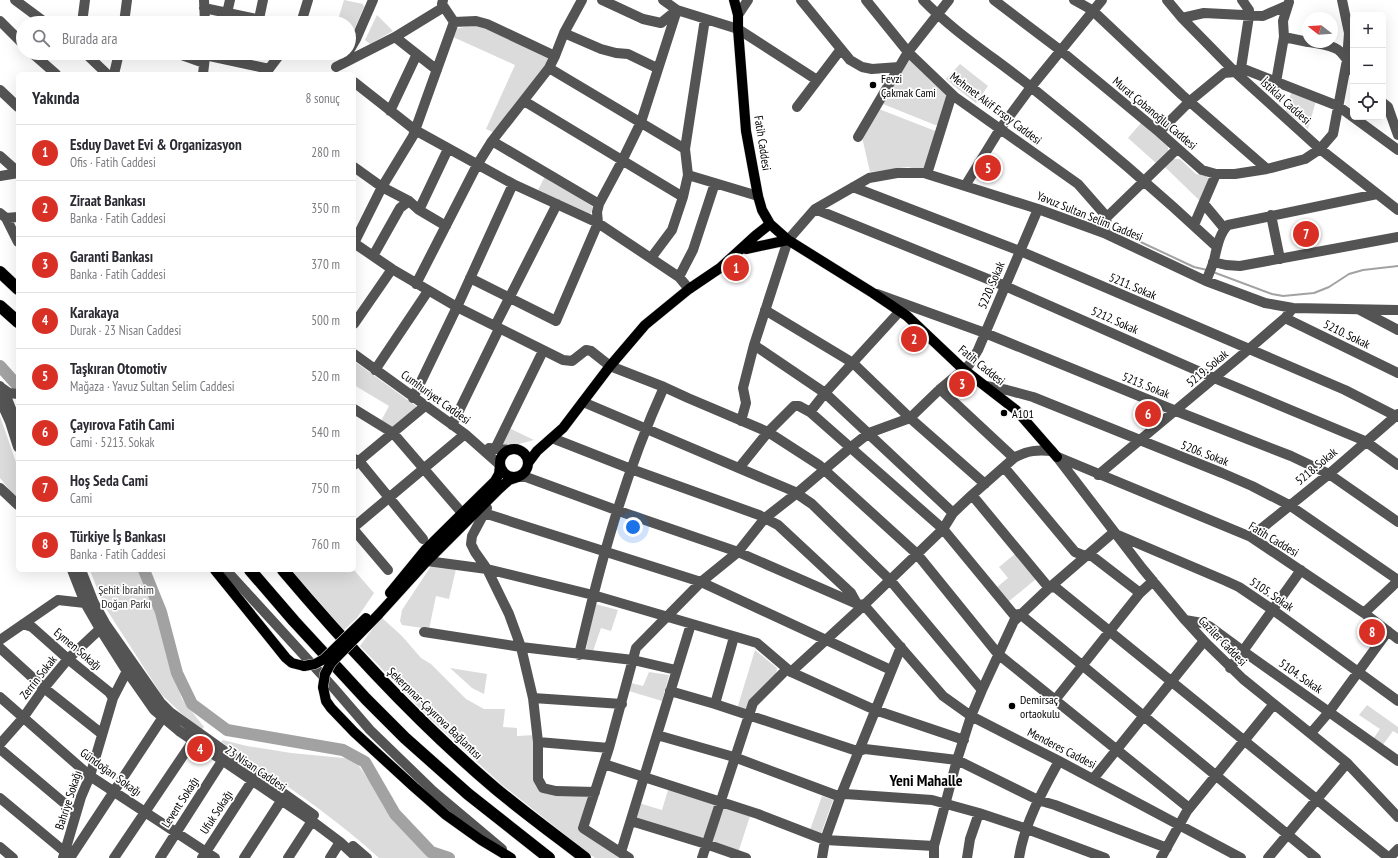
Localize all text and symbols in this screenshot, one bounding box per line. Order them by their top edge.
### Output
north arrow [1302,12,1338,48]
map controls [1350,12,1386,120]
button: + [1350,12,1386,48]
search box [16,16,356,60]
icon: search [30,27,52,49]
text: Burada ara [62,29,117,48]
button: − [1350,48,1386,84]
street label: Mehmet Akif Ersoy Caddesi [947,69,1045,147]
place label: Fevzi Çakmak Cami [881,71,936,100]
street label: Murat Çobanoğlu Caddesi [1110,73,1200,153]
street label: İstiklal Caddesi [1258,75,1314,127]
marker: Fevzi Çakmak Cami [868,80,878,90]
button: locate [1350,84,1386,120]
text: Yakında [32,87,79,109]
text: 8 sonuç [305,90,340,107]
street label: Fatih Caddesi [751,114,775,172]
text: Esduy Davet Evi & Organizasyon [70,135,242,154]
text: 1 [42,144,48,161]
text: 280 m [311,144,340,161]
pin: 5 [975,153,1001,183]
text: Ofis · Fatih Caddesi [70,154,156,171]
street label: Yavuz Sultan Selim Caddesi [1035,188,1145,244]
text: Ziraat Bankası [70,191,146,210]
text: 2 [42,200,48,217]
text: 350 m [311,200,340,217]
text: Banka · Fatih Caddesi [70,210,166,227]
pin: 7 [1293,219,1319,249]
text: Garanti Bankası [70,247,153,266]
pin: 1 [723,253,749,283]
text: 3 [42,256,48,273]
text: 370 m [311,256,340,273]
street label: 5220. Sokak [974,259,1008,311]
text: Banka · Fatih Caddesi [70,266,166,283]
street label: 5211. Sokak [1107,269,1159,303]
text: Karakaya [70,303,119,322]
street label: 5212. Sokak [1089,303,1141,337]
text: 4 [42,312,48,329]
text: 500 m [311,312,340,329]
street label: 5210. Sokak [1321,316,1373,352]
text: Durak · 23 Nisan Caddesi [70,322,181,339]
pin: 2 [901,324,927,354]
street label: Fatih Caddesi [956,342,1008,388]
street label: 5219. Sokak [1183,346,1231,390]
text: Taşkıran Otomotiv [70,359,167,378]
street label: Cumhuriyet Caddesi [398,367,474,427]
text: 5 [42,368,48,385]
text: 520 m [311,368,340,385]
pin: 3 [949,369,975,399]
street label: 5213. Sokak [1120,369,1172,401]
text: Mağaza · Yavuz Sultan Selim Caddesi [70,378,235,395]
pin: 6 [1135,399,1161,429]
place label: A101 [1012,406,1034,421]
marker: A101 [999,408,1009,418]
text: Çayırova Fatih Cami [70,415,175,434]
text: 6 [42,424,48,441]
text: 540 m [311,424,340,441]
text: Cami · 5213. Sokak [70,434,155,451]
street label: 5206. Sokak [1179,437,1231,469]
street label: 5218. Sokak [1292,444,1340,488]
text: Hoş Seda Cami [70,471,148,490]
text: 7 [42,480,48,497]
text: 750 m [311,480,340,497]
text: Cami [70,490,92,507]
your location [623,517,643,537]
street label: Fatih Caddesi [1246,518,1302,560]
text: Türkiye İş Bankası [70,527,166,546]
text: 8 [42,536,48,553]
text: 760 m [311,536,340,553]
text: Banka · Fatih Caddesi [70,546,166,563]
street label: 5105. Sokak [1247,574,1297,614]
park label: Şehit İbrahim Doğan Parkı [98,582,154,611]
street label: Gaziler Caddesi [1196,613,1250,669]
pin: 8 [1359,617,1385,647]
street label: Eymen Sokağı [51,625,105,673]
street label: Zerrin Sokak [16,652,60,702]
street label: 5104. Sokak [1276,656,1326,697]
street label: Şekerpınar-Çayırova Bağlantısı [384,664,486,762]
place label: Demirsaç ortaokulu [1020,692,1060,721]
marker: Demirsaç ortaokulu [1007,701,1017,711]
street label: Menderes Caddesi [1025,724,1099,772]
pin: 4 [187,734,213,764]
street label: 23 Nisan Caddesi [222,742,290,794]
street label: Gündoğan Sokağı [77,745,145,799]
street label: Bahriye Sokağı [51,769,85,831]
district label: Yeni Mahalle [888,770,963,790]
street label: Levent Sokağı [158,774,202,830]
street label: Ufuk Sokağı [196,787,236,837]

